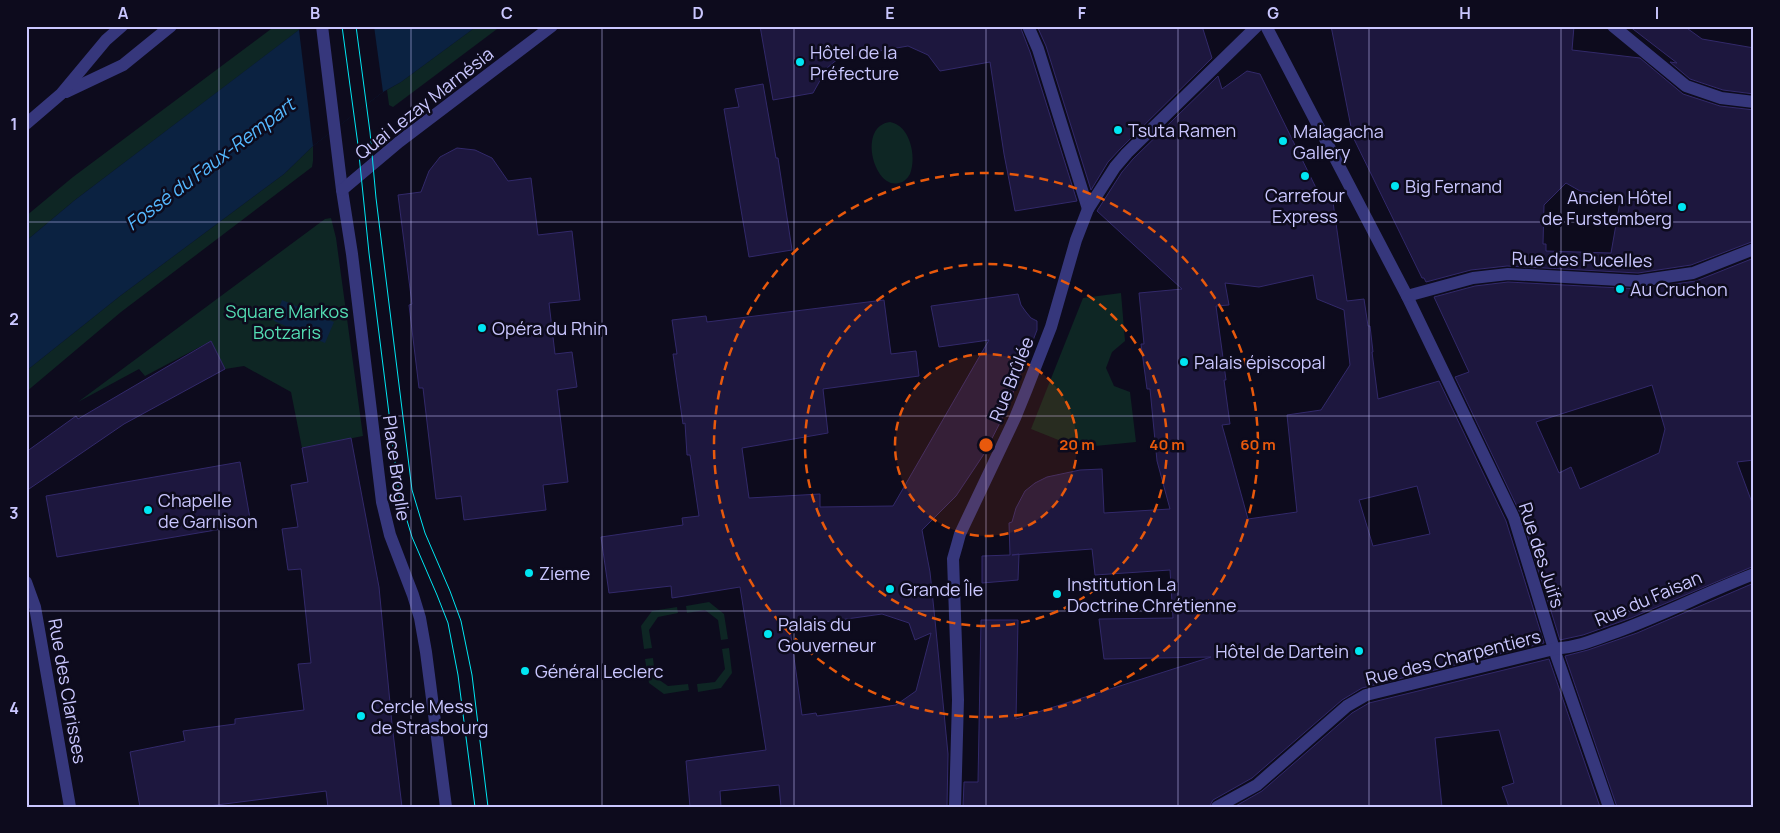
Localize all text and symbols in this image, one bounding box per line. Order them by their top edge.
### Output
text: A [118,2,129,24]
text: B [310,2,320,24]
text: C [501,2,513,24]
text: D [692,2,704,24]
text: E [885,2,895,24]
text: F [1078,2,1087,24]
text: G [1267,2,1279,24]
text: H [1459,2,1471,24]
text: I [1655,2,1659,24]
place label: Hôtel de la Préfecture [810,40,899,85]
street label: Quai Lezay Marnésia [350,41,498,165]
marker: Hôtel de la Préfecture [794,56,806,68]
water label: Fossé du Faux-Rempart [120,90,302,236]
text: 1 [10,113,18,135]
place label: Tsuta Ramen [1128,118,1236,142]
place label: Malagacha Gallery [1293,119,1384,164]
marker: Tsuta Ramen [1112,124,1124,136]
marker: Malagacha Gallery [1277,135,1289,147]
marker: Carrefour Express [1299,170,1311,182]
place label: Big Fernand [1405,174,1502,198]
marker: Big Fernand [1389,180,1401,192]
place label: Carrefour Express [1265,183,1346,228]
place label: Ancien Hôtel de Furstemberg [1542,185,1672,230]
marker: Ancien Hôtel de Furstemberg [1676,201,1688,213]
street label: Rue des Pucelles [1512,246,1652,272]
place label: Au Cruchon [1630,277,1728,301]
marker: Au Cruchon [1614,283,1626,295]
park label: Square Markos Botzaris [225,299,349,344]
text: 2 [9,308,19,330]
place label: Opéra du Rhin [492,316,608,340]
marker: Opéra du Rhin [476,322,488,334]
street label: Rue Brûlée [983,333,1039,425]
place label: Palais épiscopal [1194,350,1326,374]
marker: Palais épiscopal [1178,356,1190,368]
street label: Place Broglie [378,414,416,522]
text: 20 m [1059,434,1095,455]
text: 40 m [1149,434,1185,455]
text: 60 m [1240,434,1276,455]
centre of rings [977,436,995,454]
place label: Chapelle de Garnison [158,488,258,533]
street label: Rue des Juifs [1514,499,1570,611]
text: 3 [9,502,19,524]
marker: Chapelle de Garnison [142,504,154,516]
place label: Zieme [539,561,590,585]
street label: Rue du Faisan [1591,565,1705,631]
marker: Zieme [523,567,535,579]
place label: Institution La Doctrine Chrétienne [1067,572,1236,617]
place label: Grande Île [900,577,983,601]
marker: Grande Île [884,583,896,595]
marker: Institution La Doctrine Chrétienne [1051,588,1063,600]
place label: Palais du Gouverneur [778,612,877,657]
street label: Rue des Clarisses [43,617,93,765]
street label: Rue des Charpentiers [1363,624,1543,690]
marker: Palais du Gouverneur [762,628,774,640]
place label: Hôtel de Dartein [1215,639,1349,663]
marker: Hôtel de Dartein [1353,645,1365,657]
place label: Général Leclerc [535,659,664,683]
marker: Général Leclerc [519,665,531,677]
place label: Cercle Mess de Strasbourg [371,694,488,739]
text: 4 [9,697,19,719]
marker: Cercle Mess de Strasbourg [355,710,367,722]

